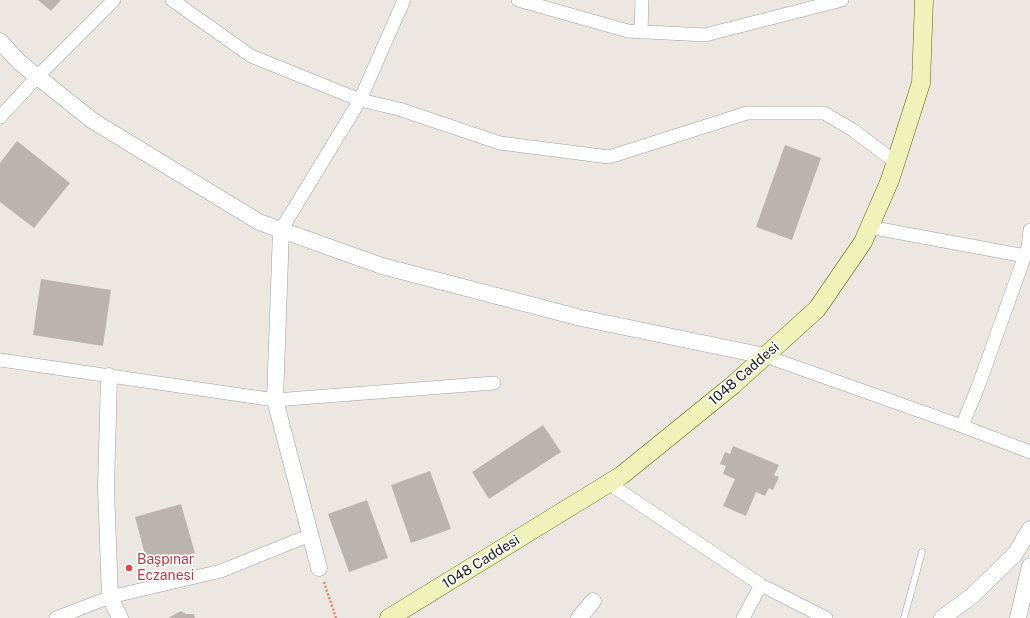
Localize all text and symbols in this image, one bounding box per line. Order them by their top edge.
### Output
street label: 1048 Caddesi [705,339,783,409]
street label: 1048 Caddesi [439,532,523,592]
place label: Başpınar Eczanesi [137,552,194,584]
marker: Başpınar Eczanesi [124,563,134,573]

